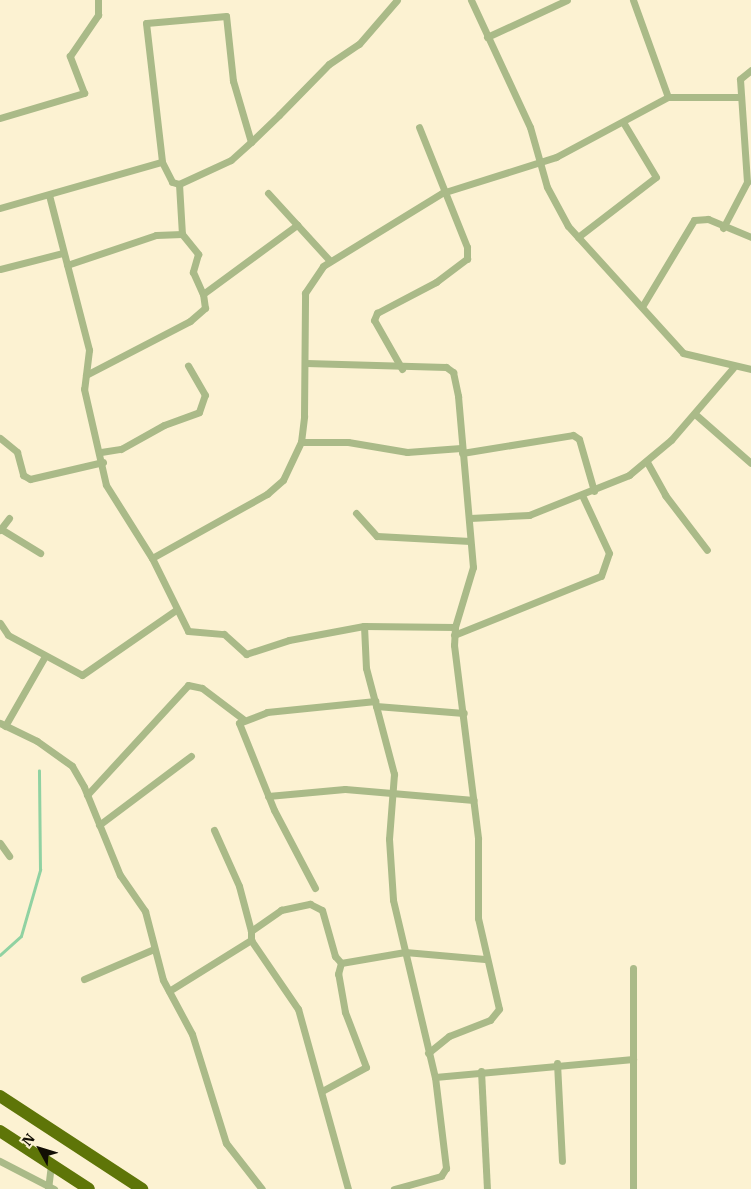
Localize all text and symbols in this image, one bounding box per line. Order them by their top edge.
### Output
north arrow [15,1124,65,1174]
text: N [18,1130,39,1150]

